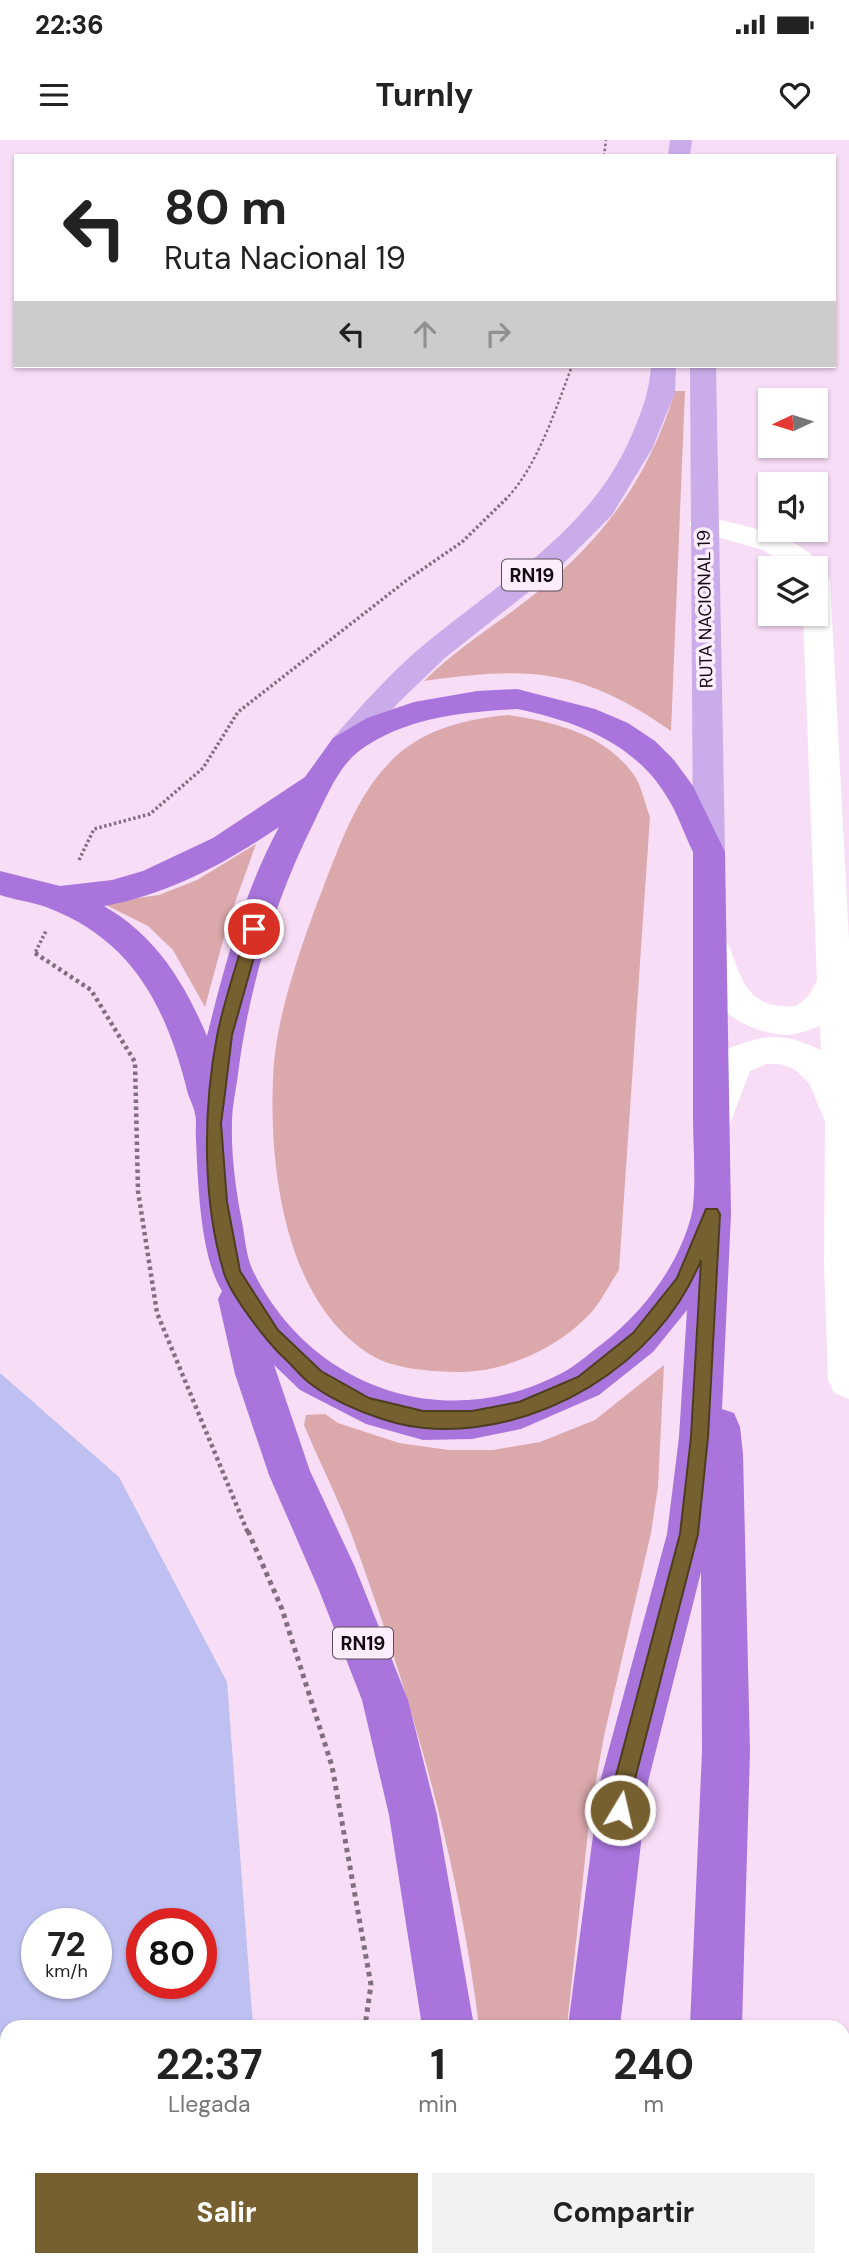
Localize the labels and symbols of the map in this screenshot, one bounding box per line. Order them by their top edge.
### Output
north arrow [758,388,828,458]
street label: RUTA NACIONAL 19 [692,530,718,688]
road number: RN19 [502,560,562,590]
pin [224,899,284,959]
road number: RN19 [333,1628,393,1658]
position arrow [583,1773,657,1847]
speed limit sign: 80 [126,1908,217,1999]

